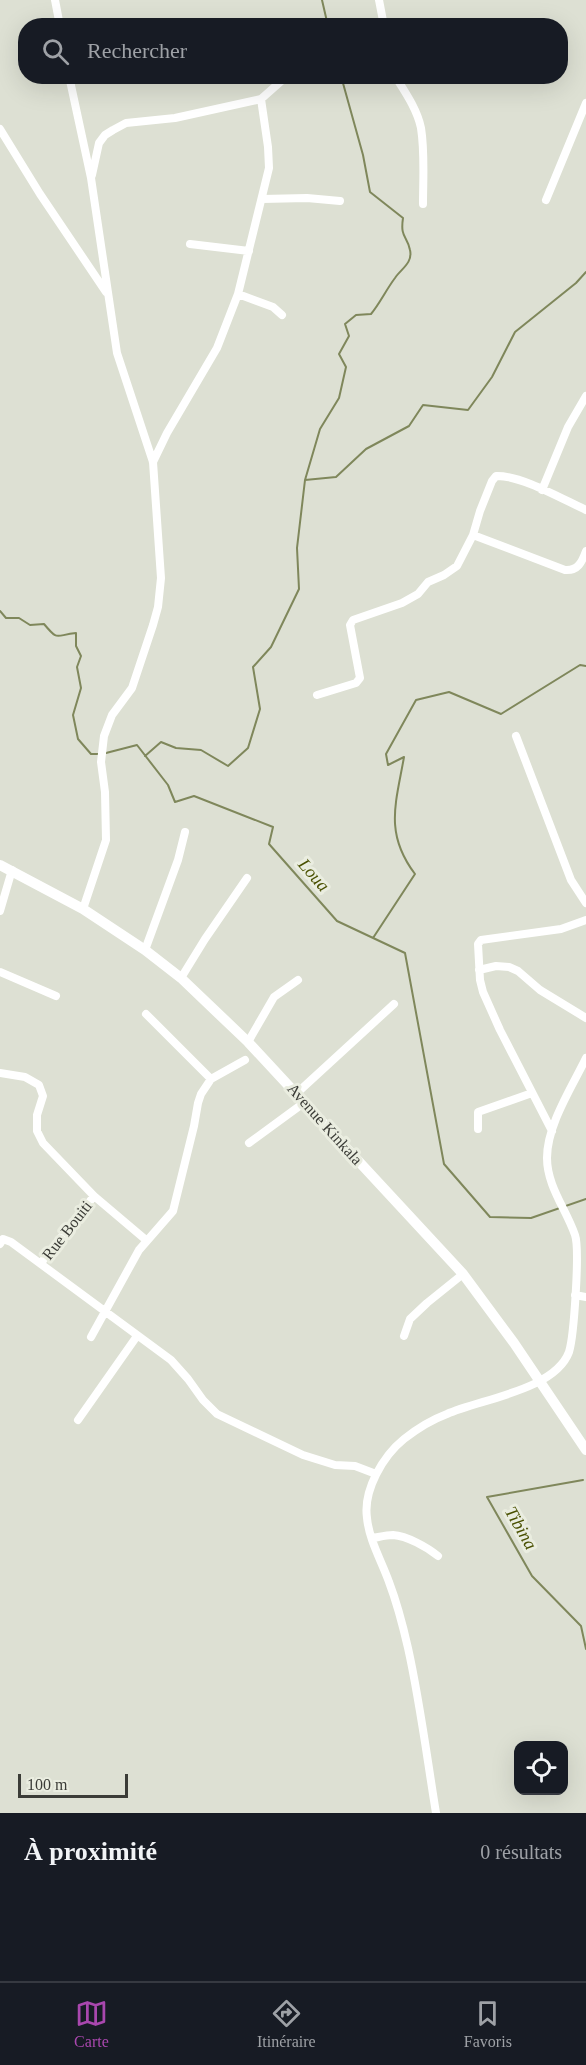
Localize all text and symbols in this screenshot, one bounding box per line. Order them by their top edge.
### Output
search box [18,18,568,84]
icon: search [39,35,72,68]
text: Rechercher [87,38,187,63]
water label: Loua [294,854,334,896]
street label: Avenue Kinkala [284,1080,366,1168]
street label: Rue Bouiti [39,1197,96,1263]
water label: Tibina [501,1503,541,1553]
map controls [514,1741,568,1795]
button: locate [514,1741,568,1795]
scale bar [18,1771,128,1798]
text: 100 m [27,1776,67,1793]
text: À proximité [24,1837,157,1866]
text: 0 résultats [480,1841,562,1863]
tab: Carte [74,1997,109,2051]
tab: Itinéraire [257,1997,316,2051]
tab: Favoris [464,1997,512,2051]

